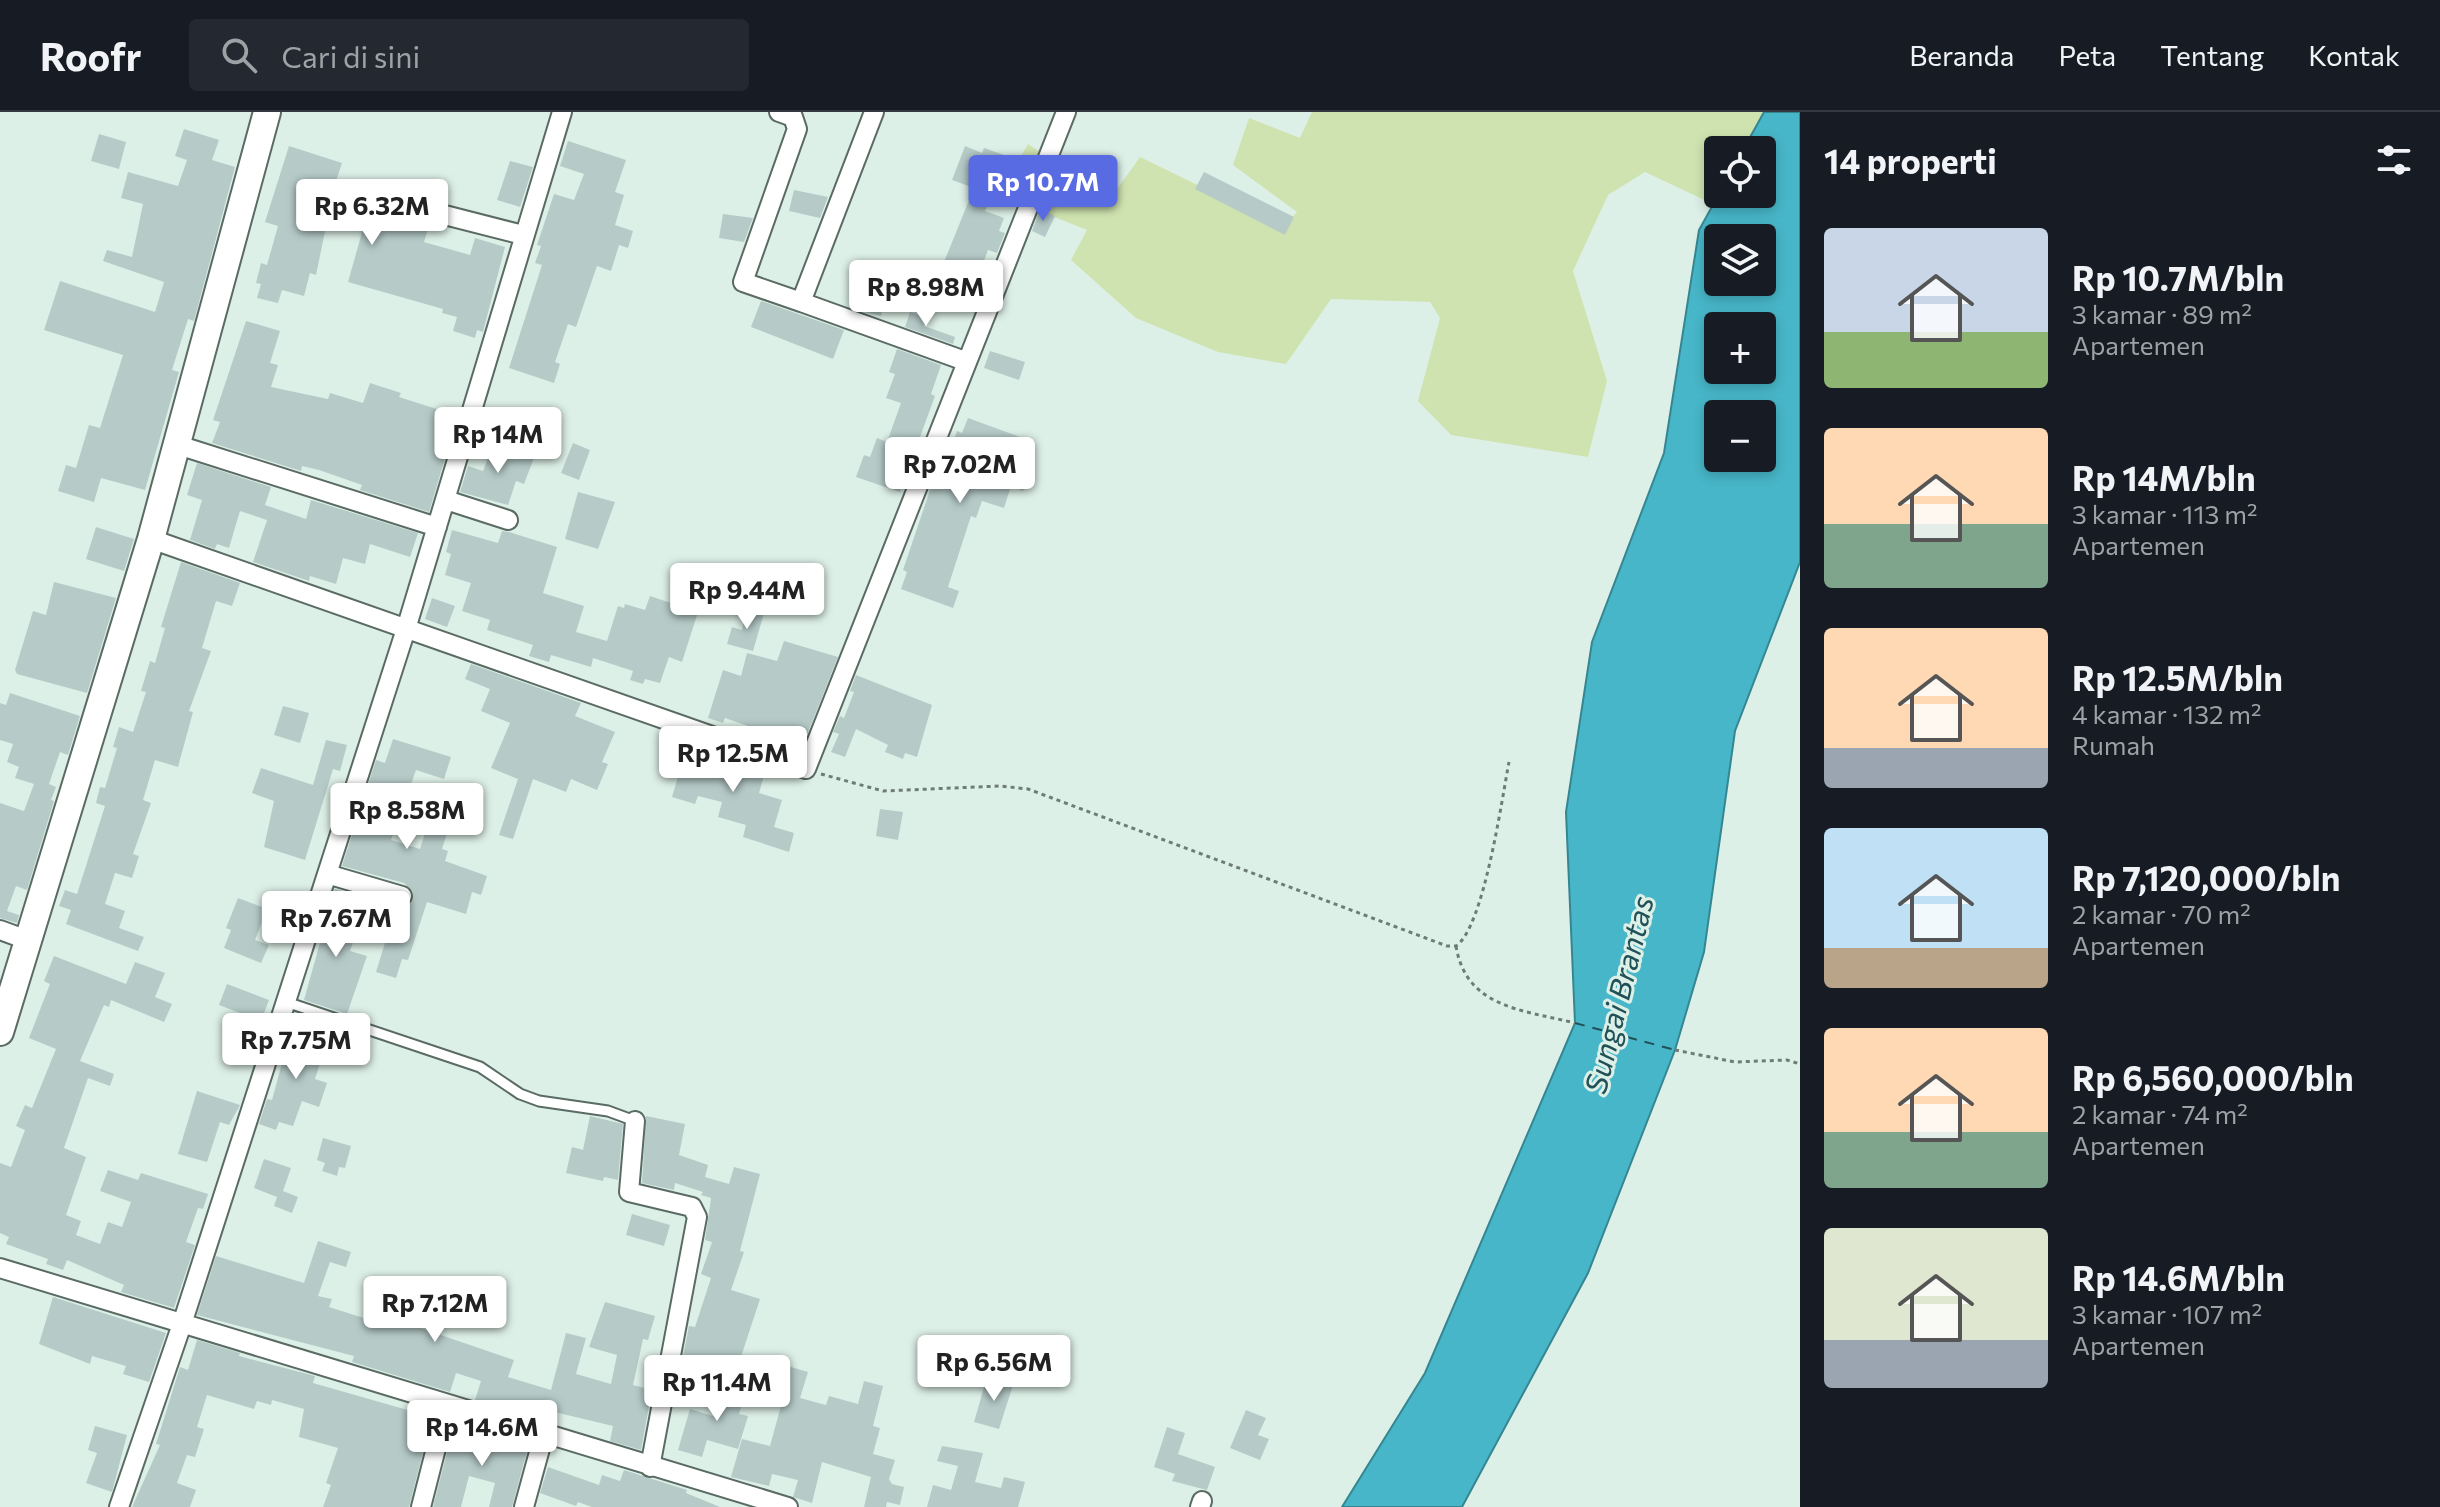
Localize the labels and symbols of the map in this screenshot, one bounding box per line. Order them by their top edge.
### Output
pin: Rp 10.7M [960,155,1126,223]
pin: Rp 6.32M [289,179,455,247]
pin: Rp 8.98M [843,260,1009,328]
pin: Rp 14M [433,407,563,475]
pin: Rp 7.02M [877,437,1043,505]
pin: Rp 9.44M [664,563,830,631]
pin: Rp 12.5M [650,726,816,794]
pin: Rp 8.58M [324,783,490,851]
pin: Rp 7.67M [253,891,419,959]
water label: Sungai Brantas [1575,892,1660,1097]
pin: Rp 7.75M [213,1013,379,1081]
pin: Rp 7.12M [352,1276,518,1344]
pin: Rp 6.56M [911,1335,1077,1403]
pin: Rp 11.4M [634,1355,800,1423]
pin: Rp 14.6M [399,1400,565,1468]

